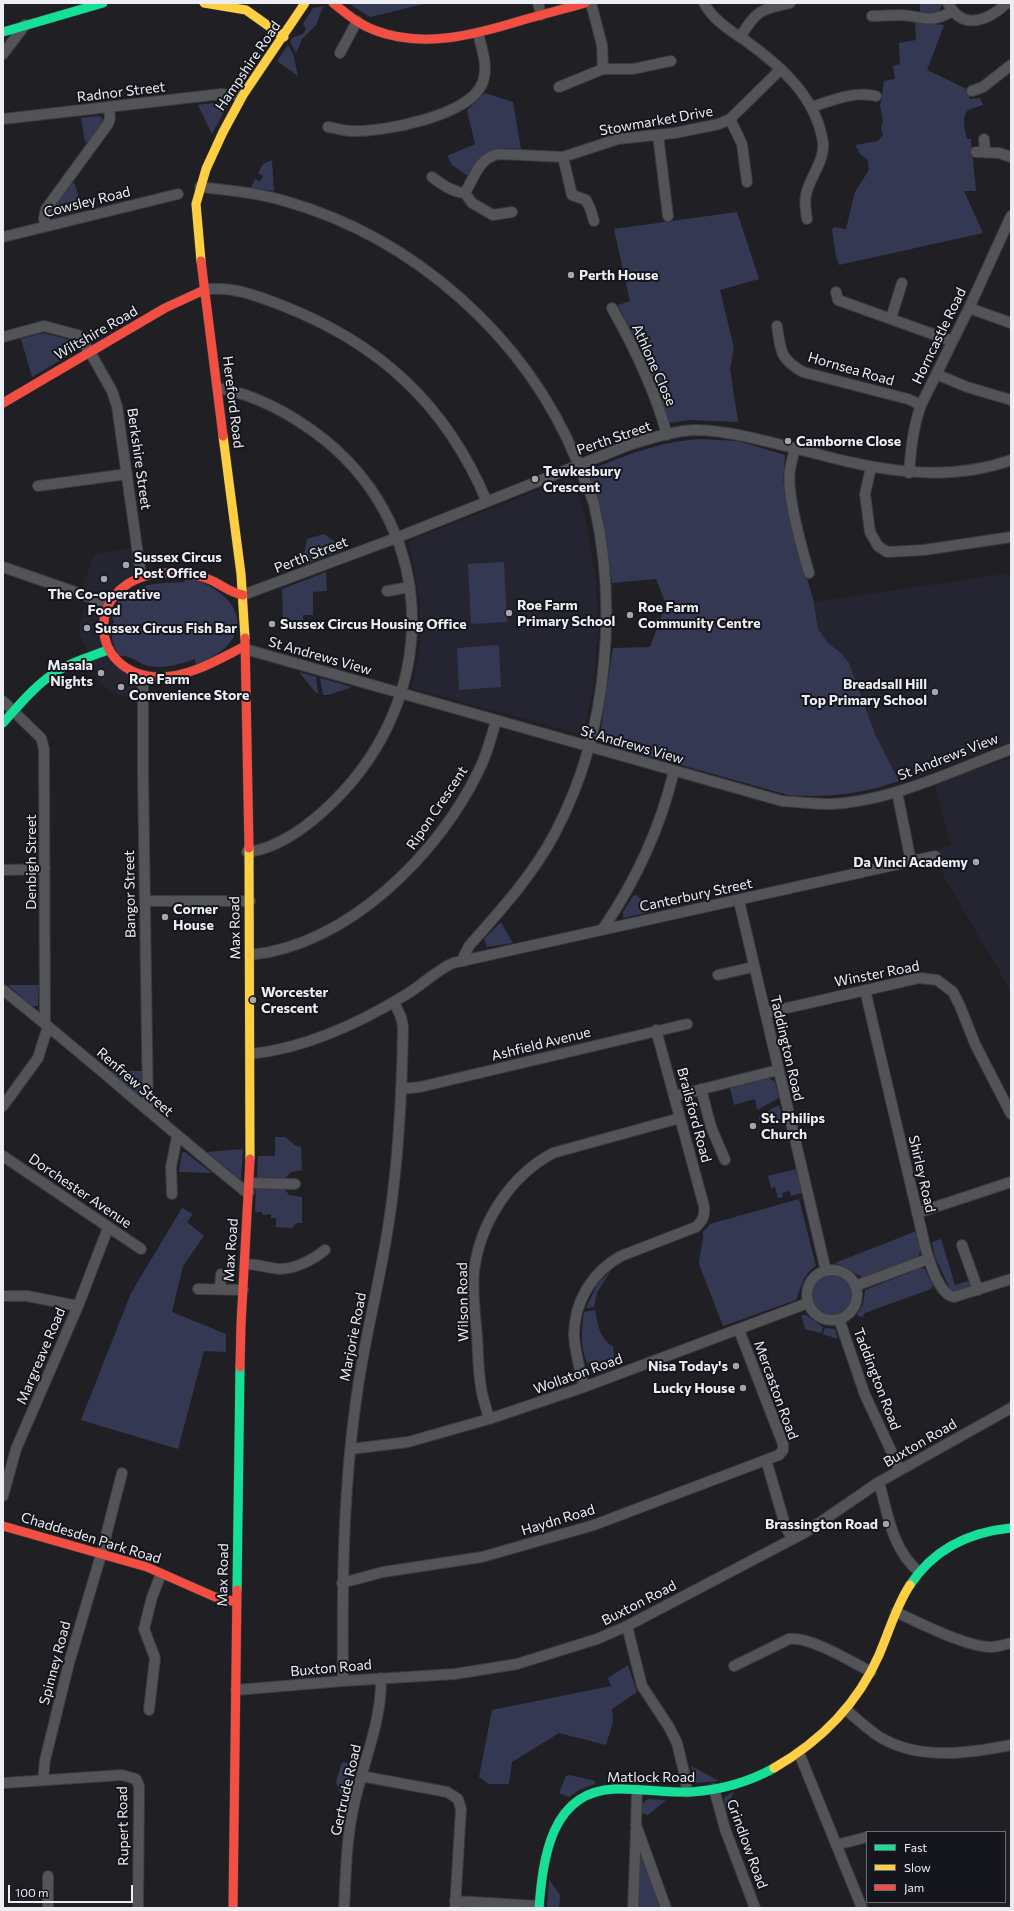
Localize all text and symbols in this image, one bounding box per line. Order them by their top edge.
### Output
street label: Hampshire Road [212,18,284,114]
street label: Radnor Street [76,78,166,106]
street label: Stowmarket Drive [598,103,714,139]
street label: Cowsley Road [42,183,132,221]
place label: Perth House [579,267,658,283]
marker: Perth House [566,270,576,280]
street label: Horncastle Road [908,285,970,387]
street label: Wiltshire Road [51,302,141,364]
street label: Athlone Close [628,321,680,409]
street label: Hornsea Road [806,349,896,389]
street label: Hereford Road [219,355,247,449]
street label: Berkshire Street [124,407,154,511]
street label: Perth Street [575,417,653,459]
place label: Camborne Close [796,433,901,449]
marker: Camborne Close [783,436,793,446]
place label: Tewkesbury Crescent [543,463,621,496]
marker: Tewkesbury Crescent [530,474,540,484]
street label: Perth Street [272,533,350,577]
place label: Sussex Circus Post Office [134,549,222,582]
marker: Sussex Circus Post Office [121,560,131,570]
marker: The Co-operative Food [99,574,109,584]
place label: The Co-operative Food [48,586,160,618]
place label: Roe Farm Primary School [517,597,615,630]
place label: Roe Farm Community Centre [638,599,761,632]
marker: Roe Farm Primary School [504,608,514,618]
marker: Roe Farm Community Centre [625,610,635,620]
place label: Sussex Circus Housing Office [280,616,467,632]
marker: Sussex Circus Housing Office [267,619,277,629]
place label: Sussex Circus Fish Bar [95,620,237,636]
marker: Sussex Circus Fish Bar [82,623,92,633]
street label: St Andrews View [266,633,374,679]
place label: Masala Nights [47,657,93,690]
marker: Masala Nights [96,668,106,678]
place label: Roe Farm Convenience Store [129,671,249,704]
place label: Breadsall Hill Top Primary School [801,676,927,708]
marker: Roe Farm Convenience Store [116,682,126,692]
marker: Breadsall Hill Top Primary School [930,687,940,697]
street label: St Andrews View [578,722,686,768]
street label: St Andrews View [895,730,1001,784]
street label: Ripon Crescent [403,763,471,853]
street label: Denbigh Street [23,814,39,910]
street label: Bangor Street [121,850,139,938]
place label: Da Vinci Academy [853,854,968,870]
marker: Da Vinci Academy [971,857,981,867]
street label: Canterbury Street [638,875,754,915]
street label: Max Road [226,896,244,960]
place label: Corner House [173,901,218,934]
marker: Corner House [160,912,170,922]
street label: Winster Road [833,958,921,990]
place label: Worcester Crescent [261,984,328,1016]
street label: Taddington Road [767,994,807,1102]
marker: Worcester Crescent [248,995,258,1005]
street label: Ashfield Avenue [490,1024,592,1064]
street label: Renfrew Street [93,1044,177,1120]
street label: Brailsford Road [673,1066,715,1164]
place label: St. Philips Church [761,1110,825,1142]
marker: St. Philips Church [748,1121,758,1131]
street label: Shirley Road [905,1134,939,1214]
street label: Dorchester Avenue [25,1150,135,1232]
street label: Max Road [220,1218,242,1282]
street label: Wilson Road [454,1262,472,1342]
street label: Marjorie Road [336,1291,370,1383]
street label: Margreave Road [13,1305,69,1407]
street label: Taddington Road [850,1326,904,1432]
street label: Mercaston Road [750,1338,802,1442]
street label: Wollaton Road [531,1350,625,1398]
place label: Nisa Today's [648,1358,728,1374]
marker: Nisa Today's [731,1361,741,1371]
place label: Lucky House [653,1380,735,1396]
marker: Lucky House [738,1383,748,1393]
street label: Buxton Road [880,1415,960,1471]
street label: Haydn Road [519,1501,597,1539]
street label: Chaddesden Park Road [19,1509,163,1567]
place label: Brassington Road [765,1516,878,1532]
marker: Brassington Road [881,1519,891,1529]
street label: Max Road [214,1543,232,1607]
street label: Buxton Road [599,1577,679,1629]
street label: Spinney Road [36,1619,74,1707]
street label: Buxton Road [290,1656,372,1680]
street label: Gertrude Road [327,1743,365,1837]
street label: Matlock Road [607,1769,695,1785]
street label: Rupert Road [114,1786,132,1866]
street label: Grindlow Road [723,1797,771,1891]
legend [866,1831,1006,1903]
text: Fast [904,1840,927,1854]
text: Slow [904,1860,931,1874]
scale bar [10,1877,135,1903]
text: Jam [904,1880,924,1894]
text: 100 m [15,1885,49,1899]

